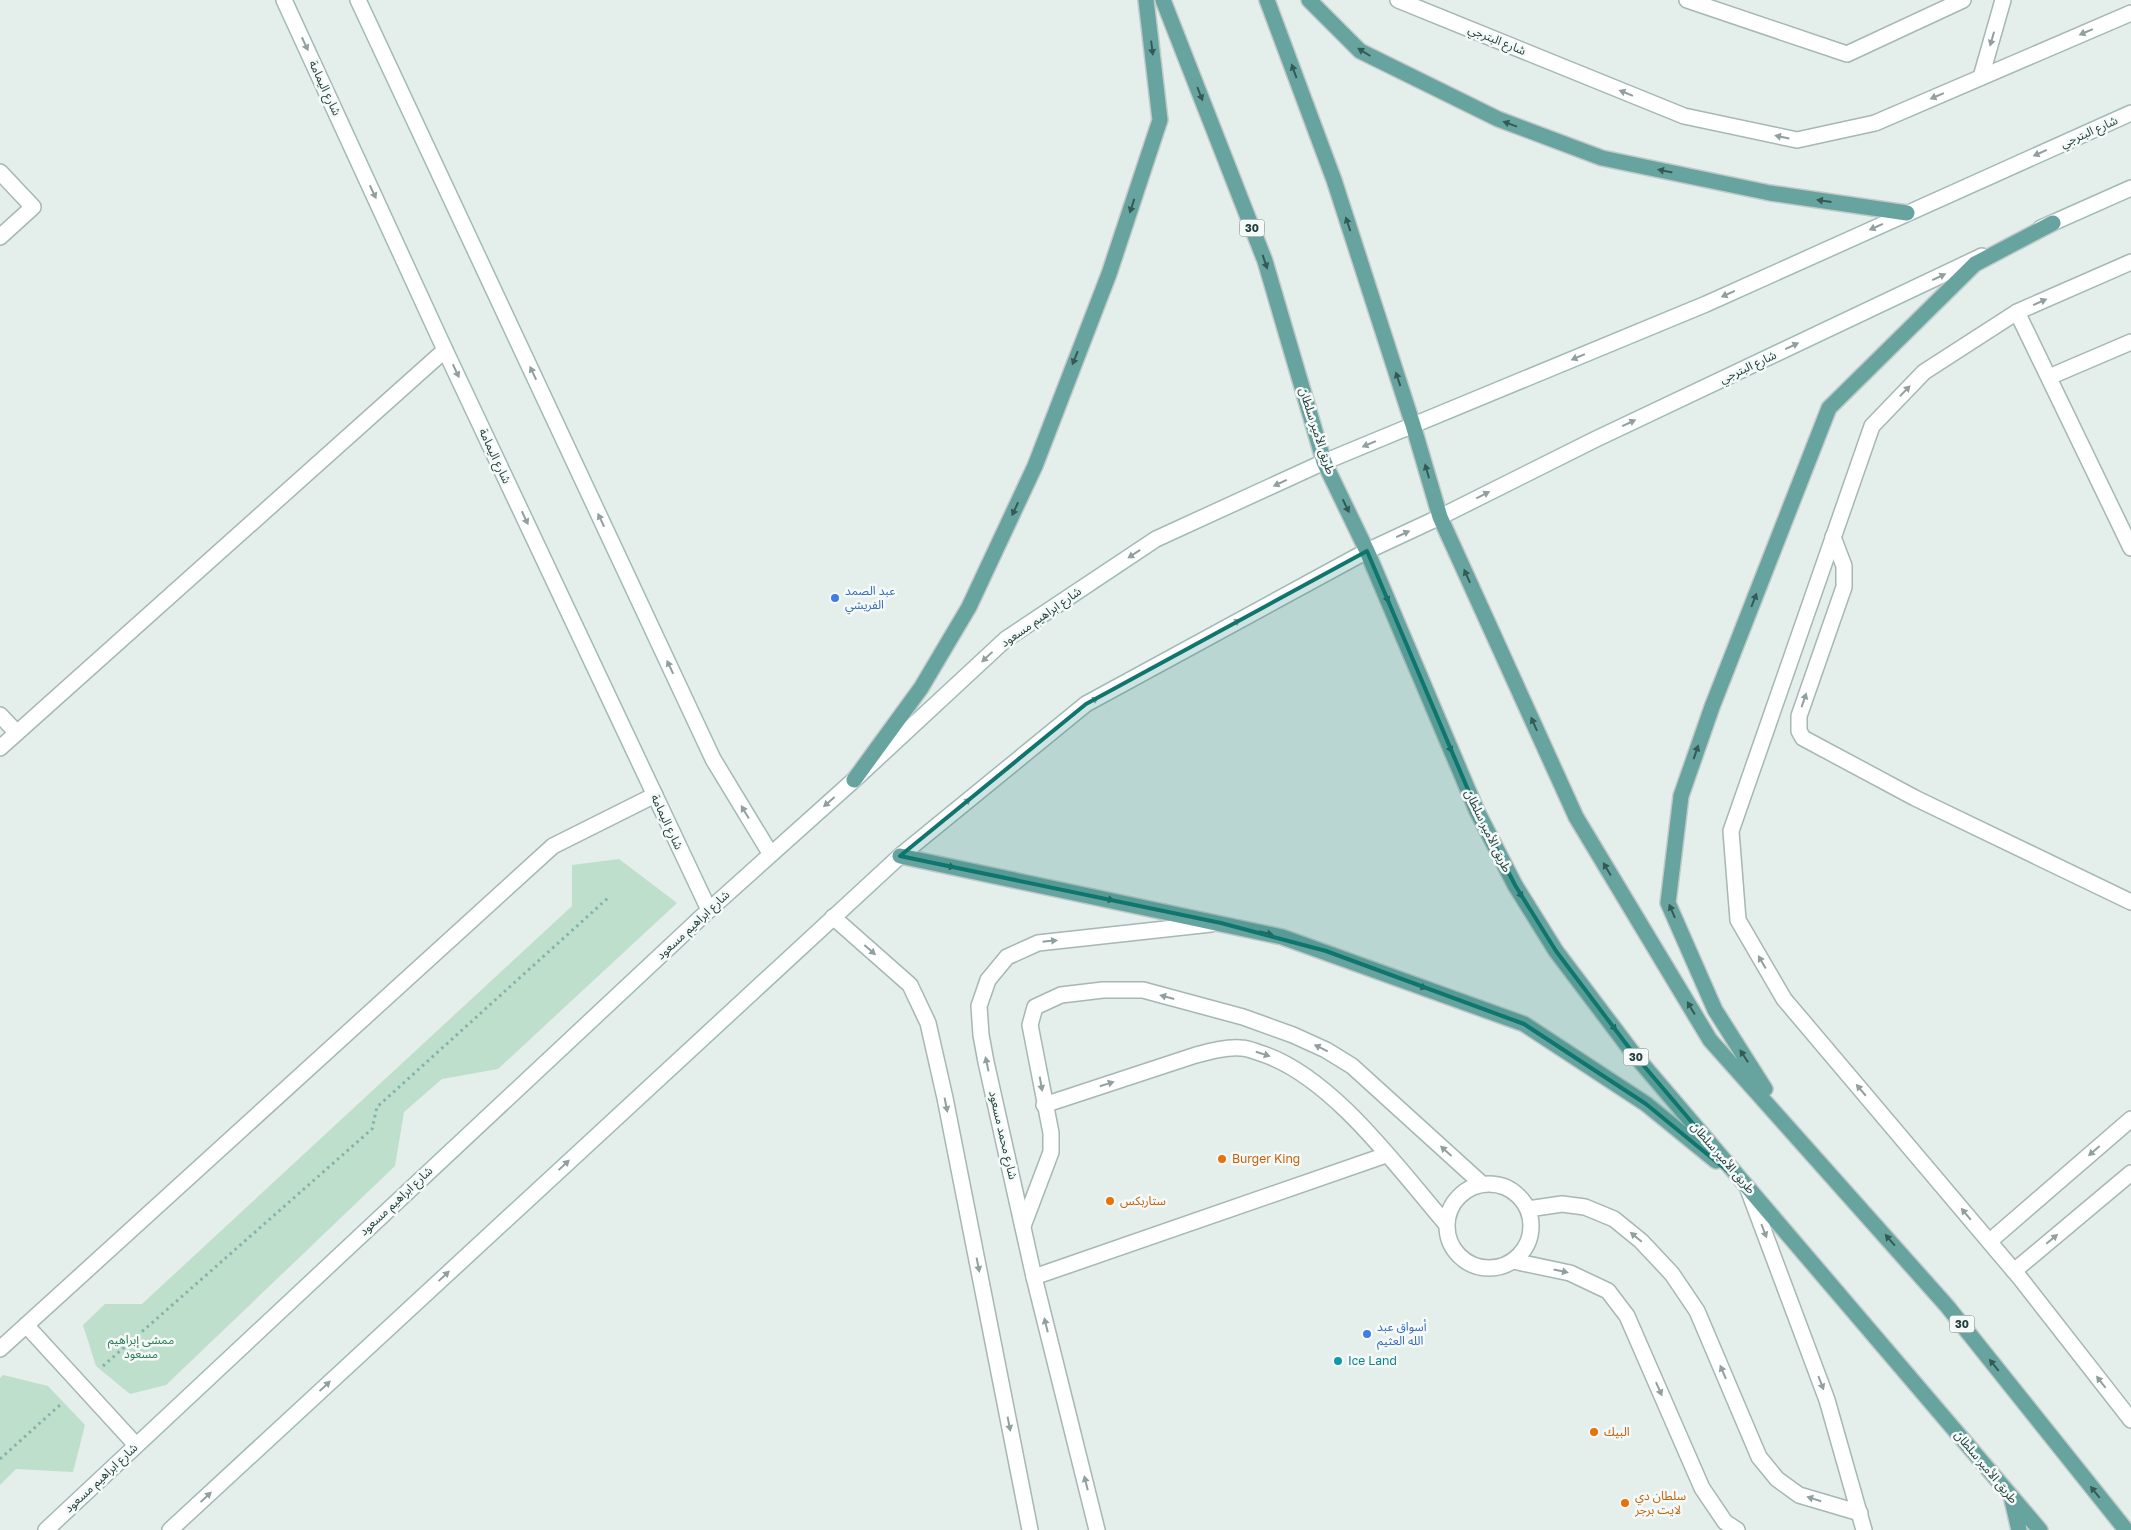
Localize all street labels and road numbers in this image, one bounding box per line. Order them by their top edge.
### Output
street label: شارع البترجي [1465,21,1528,61]
street label: شارع اليمامة [304,58,345,119]
street label: شارع البترجي [2058,112,2121,153]
road number: 30 [1240,220,1264,237]
street label: شارع البترجي [1717,347,1780,389]
street label: طريق الأمير سلطان [1295,386,1339,476]
street label: شارع اليمامة [474,426,515,487]
street label: شارع ابراهيم مسعود [997,583,1085,652]
street label: طريق الأمير سلطان [1461,787,1515,875]
street label: شارع اليمامة [646,792,687,853]
street label: شارع ابراهيم مسعود [653,887,734,964]
road number: 30 [1624,1048,1648,1066]
street label: شارع محمد مسعود [984,1089,1021,1181]
street label: طريق الأمير سلطان [1687,1119,1759,1197]
street label: شارع ابراهيم مسعود [356,1163,437,1240]
road number: 30 [1950,1316,1974,1332]
street label: طريق الأمير سلطان [1951,1427,2021,1507]
street label: شارع ابراهيم مسعود [61,1440,142,1517]

